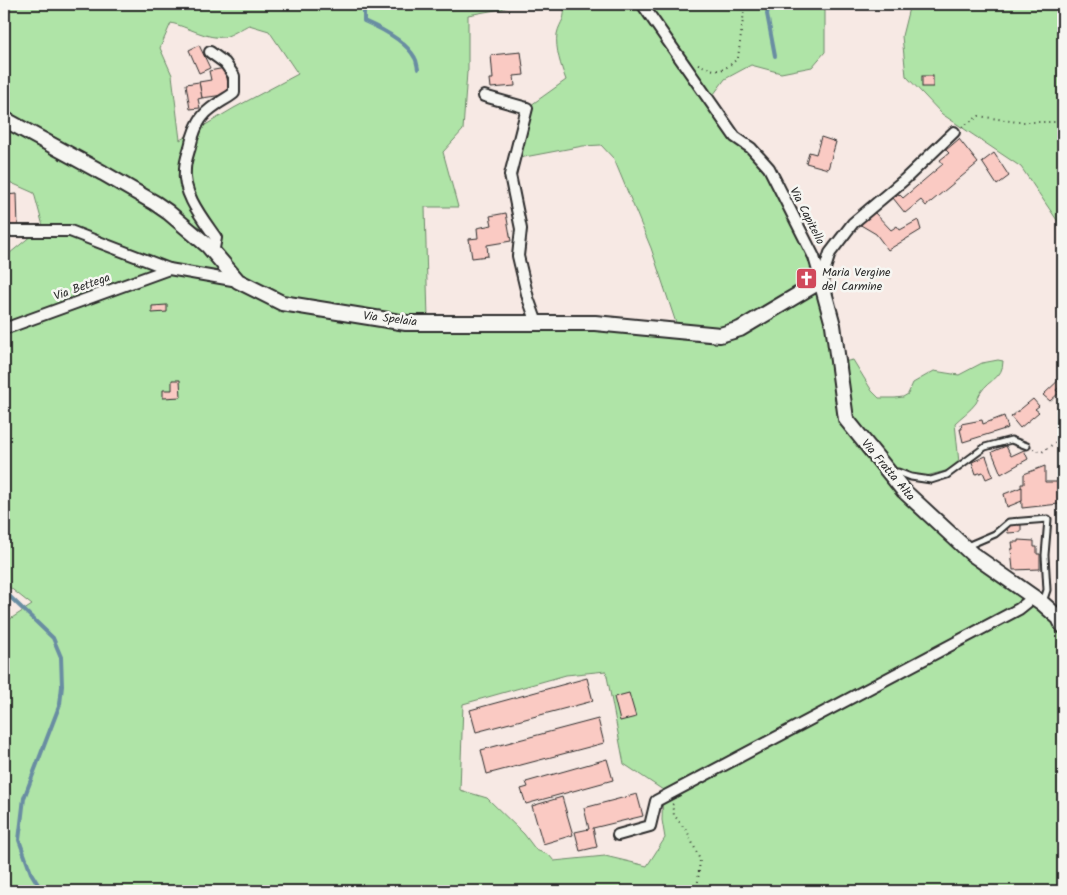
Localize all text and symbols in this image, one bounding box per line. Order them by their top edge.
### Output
street label: Via Capitello [784,184,830,248]
place label: Maria Vergine del Carmine [822,263,891,296]
church icon: Maria Vergine del Carmine [794,267,818,291]
street label: Via Bettega [51,268,113,306]
street label: Via Spelaia [362,306,418,332]
street label: Via Fratta Alta [856,435,920,505]

